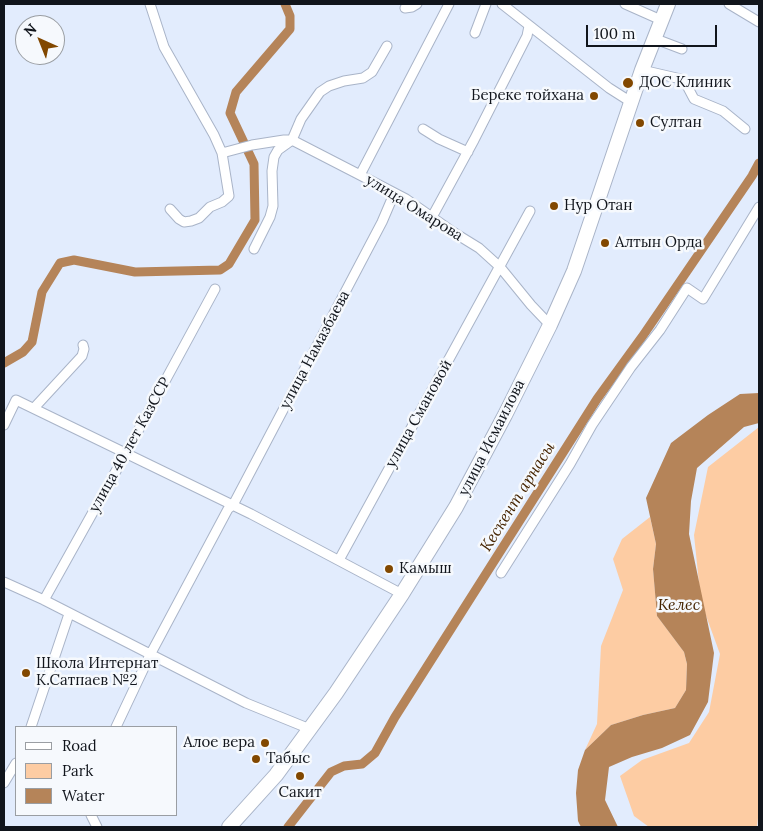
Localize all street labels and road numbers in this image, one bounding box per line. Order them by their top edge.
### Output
street label: улица Омарова [362,171,466,245]
street label: улица Намазбаева [276,288,354,412]
street label: улица Смановой [382,357,456,471]
street label: улица 40 лет КазССР [85,374,175,516]
street label: улица Исмаилова [455,377,529,499]

